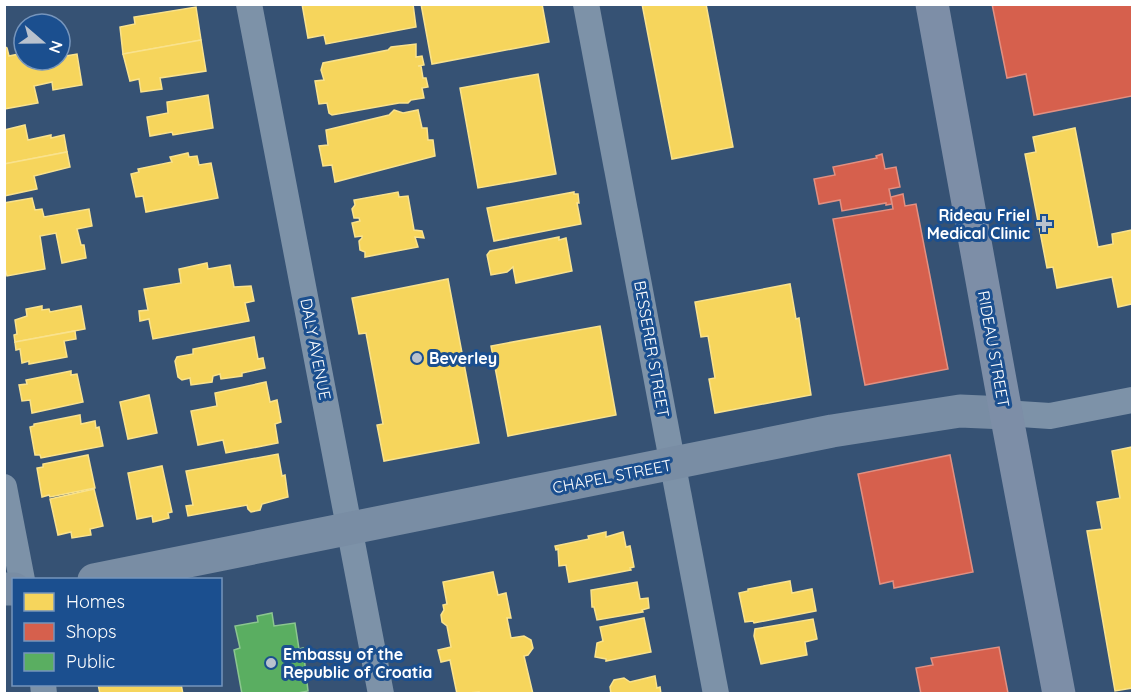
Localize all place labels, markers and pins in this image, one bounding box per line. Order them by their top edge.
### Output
place label: Rideau Friel Medical Clinic [927,205,1030,243]
marker: Rideau Friel Medical Clinic [1035,215,1053,233]
place label: Beverley [429,348,497,368]
marker: Beverley [410,351,424,365]
place label: Embassy of the Republic of Croatia [283,644,432,682]
marker: Embassy of the Republic of Croatia [264,656,278,670]

